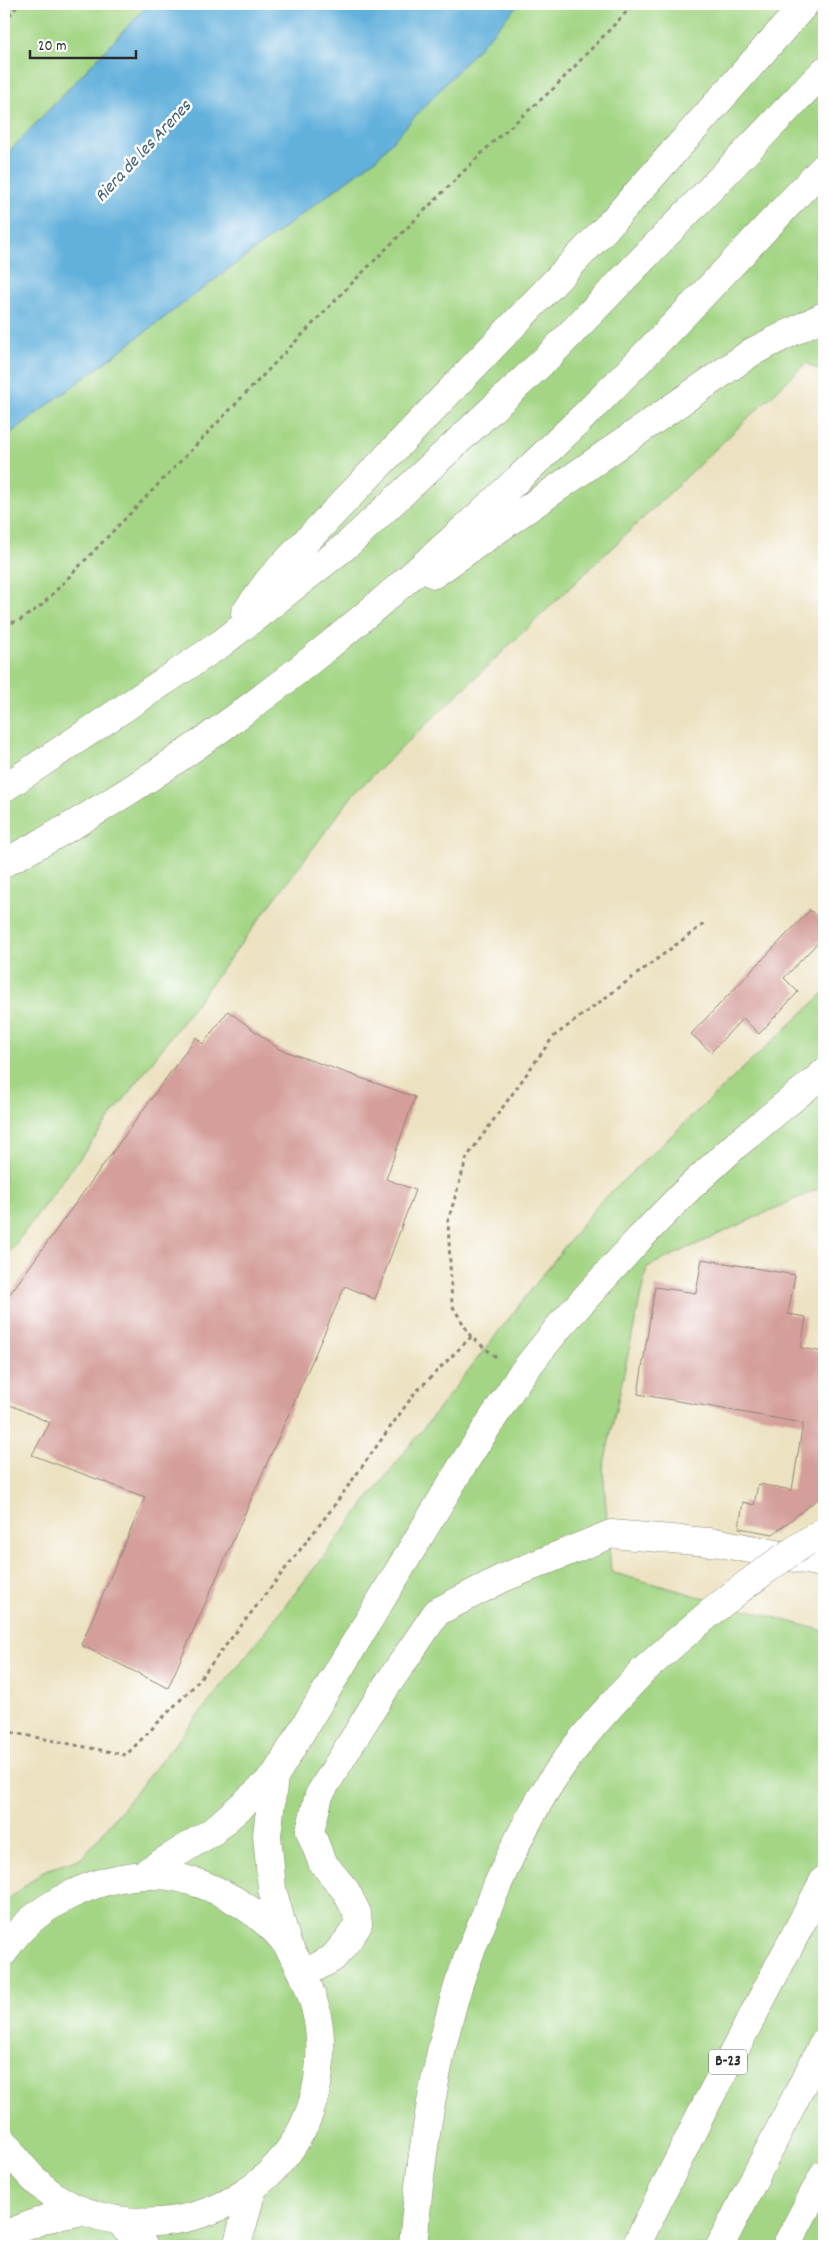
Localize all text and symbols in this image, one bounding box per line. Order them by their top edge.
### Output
scale bar [30,28,136,60]
text: 20 m [38,36,66,58]
water label: Riera de les Arenes [90,95,198,209]
road number: B-23 [709,2050,747,2074]

